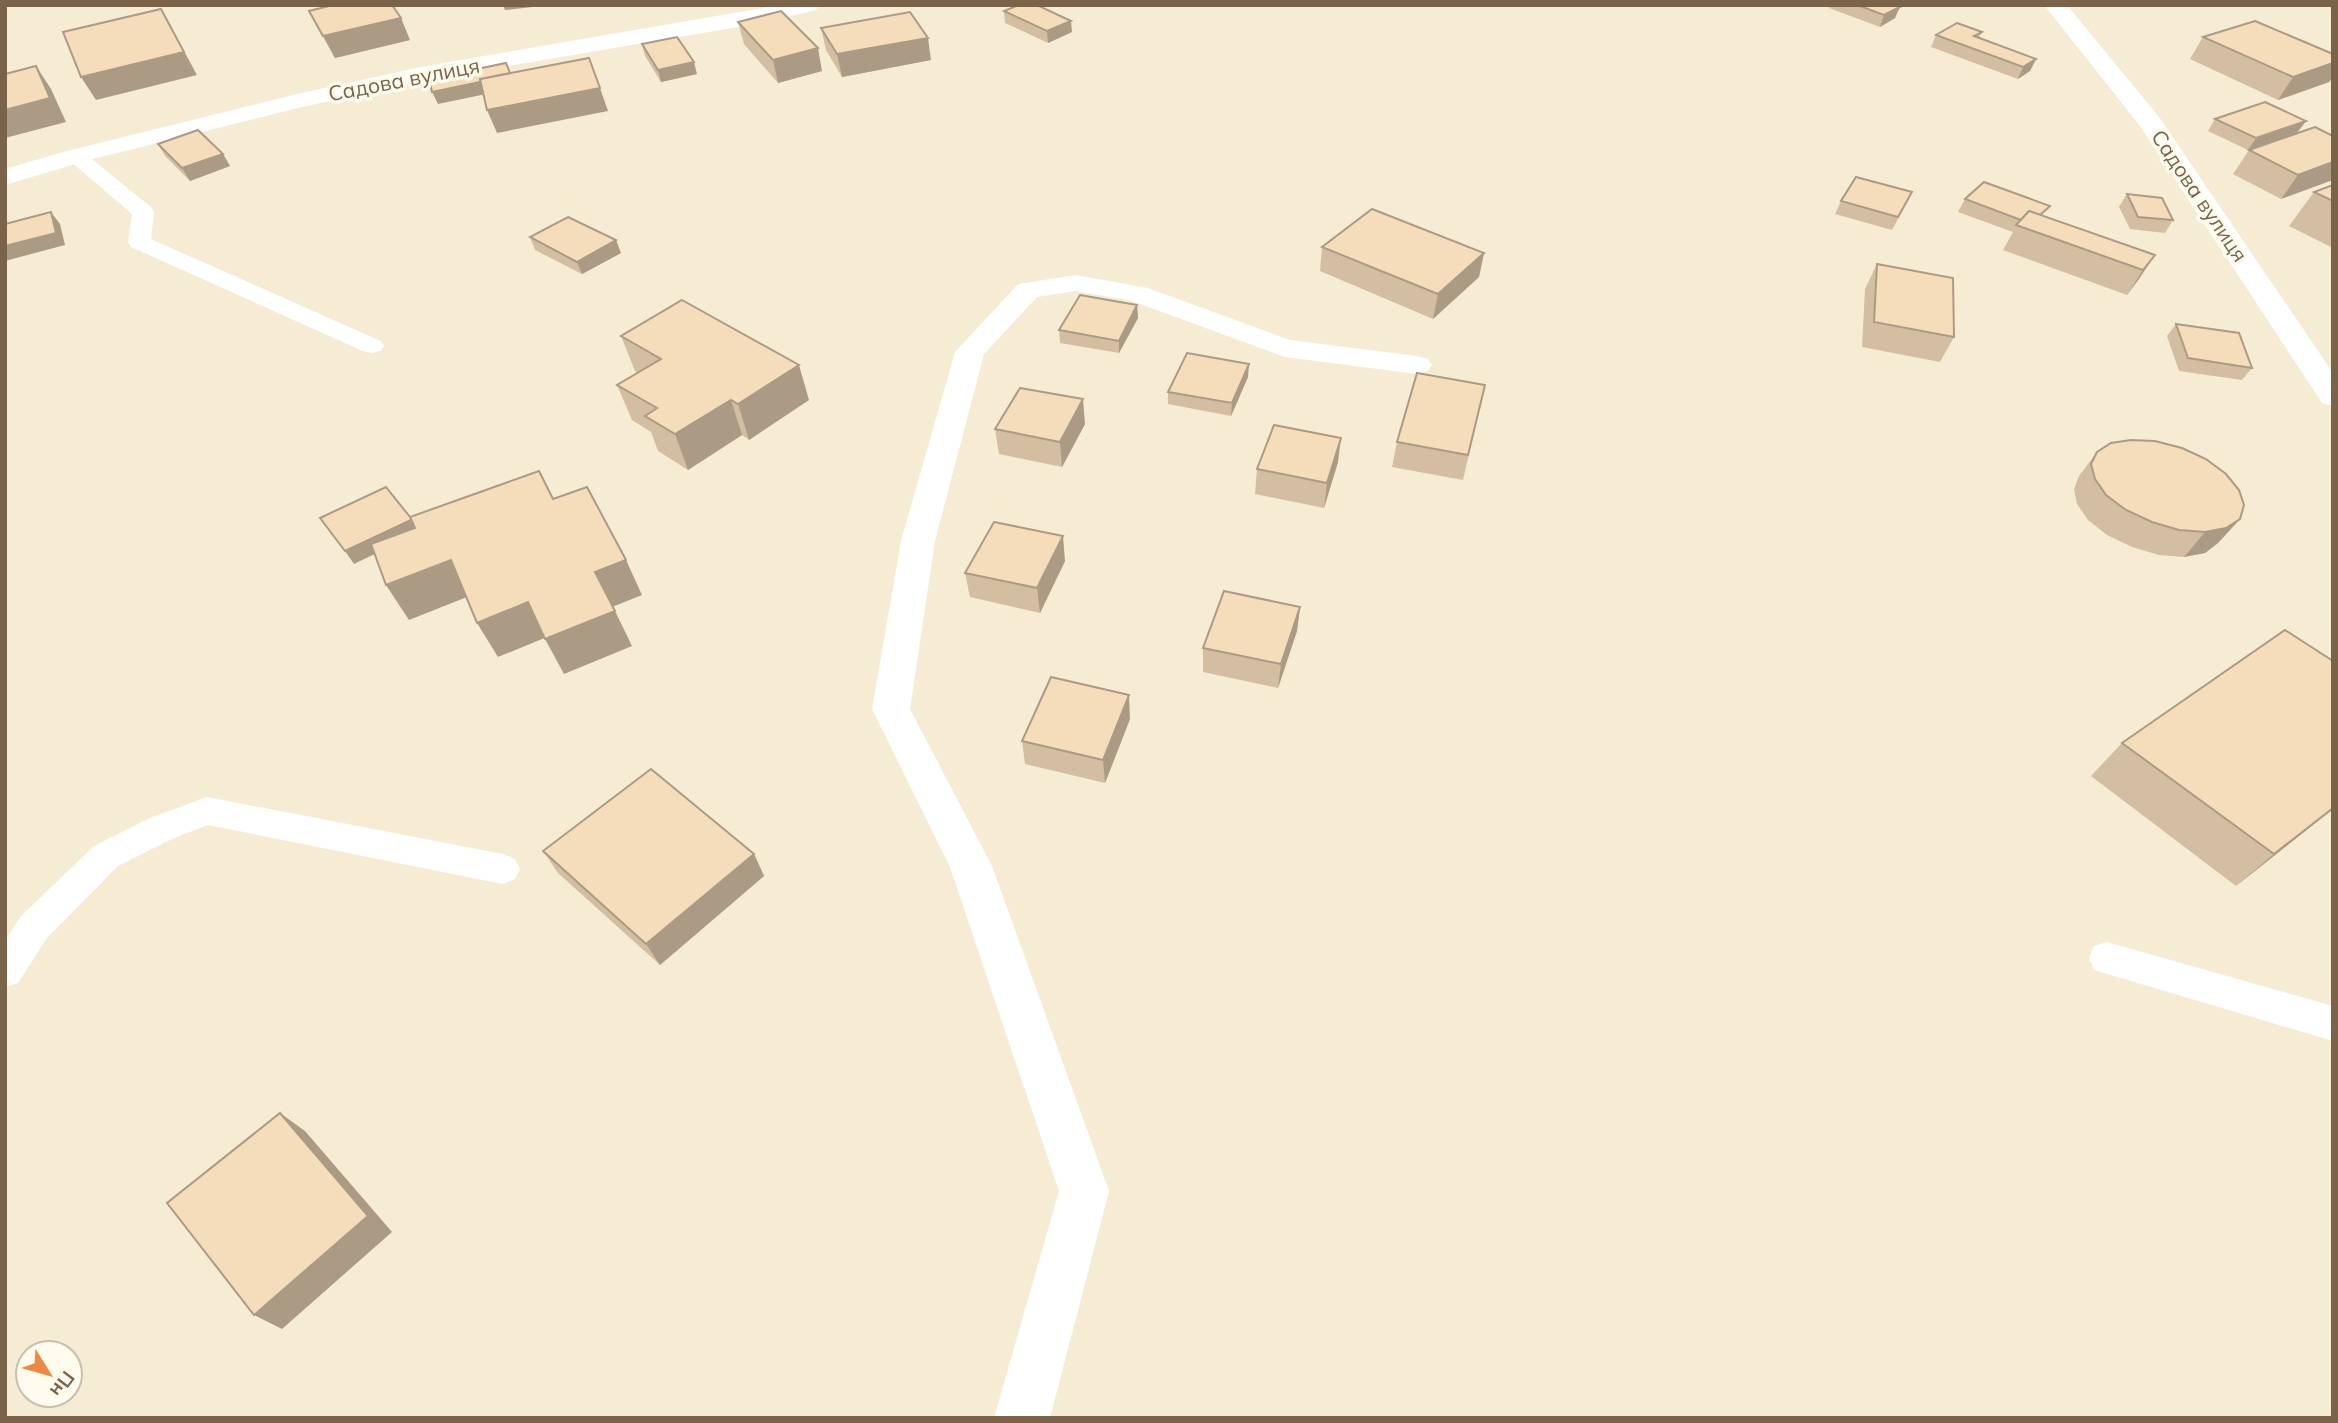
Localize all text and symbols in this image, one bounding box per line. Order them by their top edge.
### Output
street label: Садова вулиця [326,52,482,106]
street label: Садова вулиця [2146,125,2254,266]
north arrow [14,1339,84,1409]
text: Пн [45,1366,80,1402]

